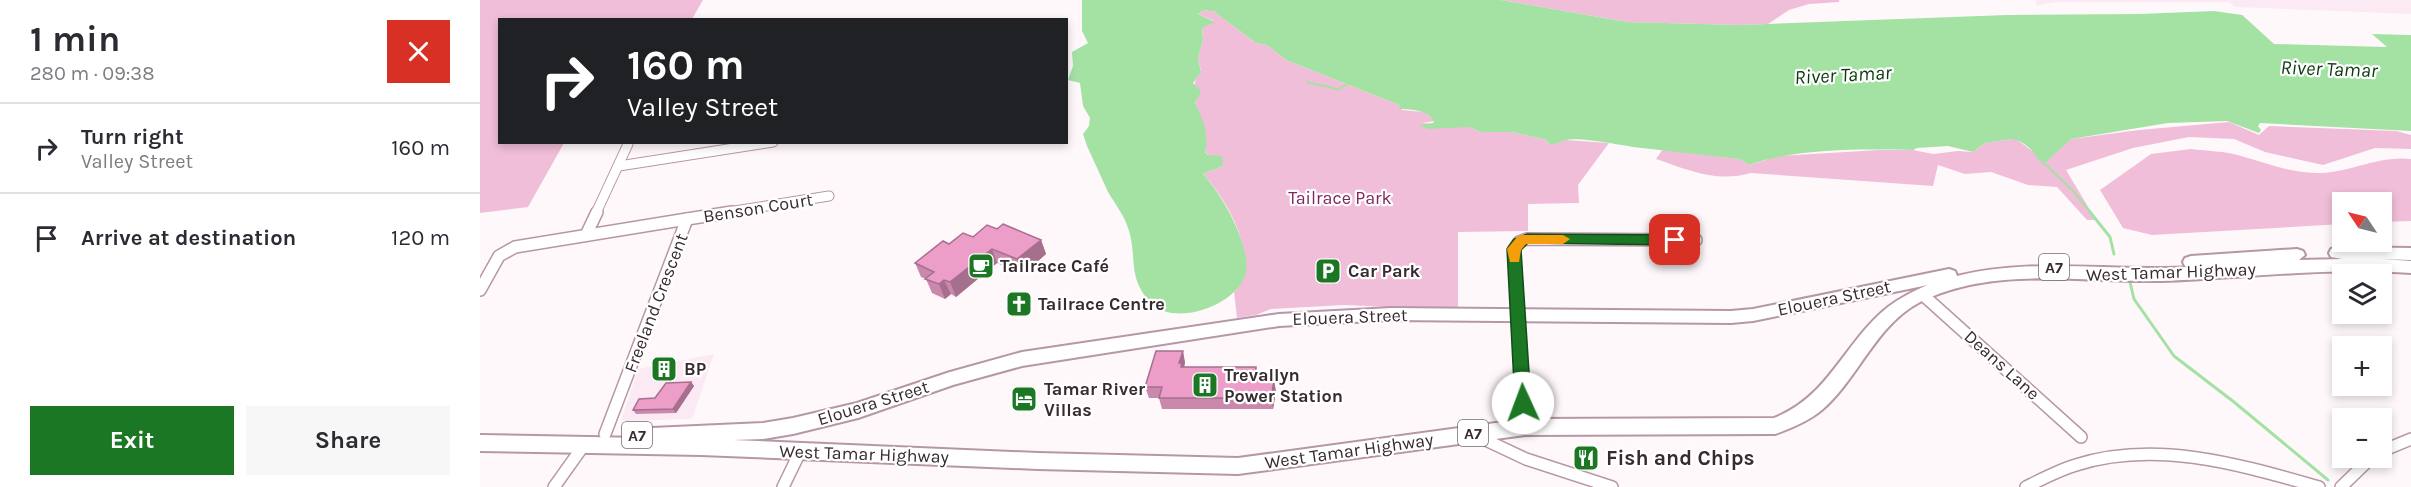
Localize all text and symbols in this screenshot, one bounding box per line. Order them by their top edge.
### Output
text: 1 min [30,18,120,60]
button: close [387,20,450,83]
text: 160 m [627,40,745,90]
icon: right [528,42,606,120]
water label: River Tamar [2280,56,2379,82]
water label: River Tamar [1794,61,1893,89]
text: 280 m · 09:38 [30,62,154,85]
text: Valley Street [627,91,778,123]
text: Turn right [81,124,184,150]
icon: right [30,132,63,165]
text: 160 m [391,135,450,161]
text: Valley Street [81,150,193,173]
park label: Tailrace Park [1288,187,1392,209]
street label: Benson Court [702,188,815,228]
north arrow [2332,192,2392,252]
map controls [2332,192,2392,468]
pin [1649,214,1700,265]
icon: arrive [30,222,63,255]
icon: arrive [1658,223,1691,256]
text: Arrive at destination [81,225,296,251]
text: 120 m [391,225,450,251]
street label: Freeland Crescent [619,230,693,376]
cafe icon: Tailrace Café [966,251,996,281]
road number: A7 [2039,254,2069,280]
place label: Tailrace Café [1000,255,1109,277]
parking icon: Car Park [1313,256,1343,286]
street label: West Tamar Highway [2086,258,2257,286]
place label: Car Park [1348,260,1421,282]
button: layers [2332,264,2392,324]
street label: Elouera Street [1775,275,1893,321]
church icon: Tailrace Centre [1004,289,1034,319]
place label: Tailrace Centre [1038,293,1165,315]
street label: Elouera Street [1292,304,1408,330]
street label: Deans Lane [1960,325,2044,405]
button: + [2332,336,2392,396]
building icon: BP [649,354,679,384]
place label: BP [684,358,706,380]
place label: Trevallyn Power Station [1224,364,1343,407]
building icon: Trevallyn Power Station [1190,370,1220,400]
position arrow [1491,371,1555,435]
street label: Elouera Street [815,376,932,430]
place label: Tamar River Villas [1044,378,1145,421]
hotel icon: Tamar River Villas [1009,384,1039,414]
button: Exit [30,406,234,475]
button: Share [246,406,450,475]
button: − [2332,408,2392,468]
road number: A7 [1458,420,1488,446]
road number: A7 [622,422,652,448]
street label: West Tamar Highway [1263,428,1435,474]
street label: West Tamar Highway [779,440,950,468]
restaurant icon: Fish and Chips [1571,443,1601,473]
place label: Fish and Chips [1606,446,1755,470]

